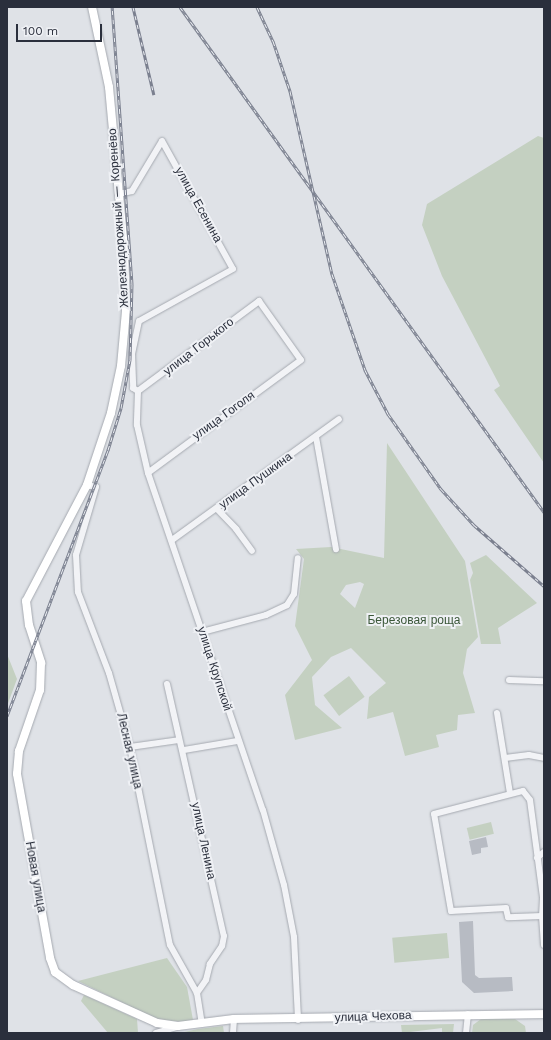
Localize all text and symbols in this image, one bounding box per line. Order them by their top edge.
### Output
scale bar [18,16,104,42]
text: 100 m [23,24,58,38]
street label: Железнодорожный — Коренёво [106,128,132,308]
street label: улица Есенина [171,165,225,245]
street label: улица Горького [161,315,237,379]
street label: улица Гоголя [190,389,258,443]
street label: улица Пушкина [217,450,295,512]
park label: Березовая роща [367,614,461,628]
street label: улица Крупской [194,625,234,713]
street label: Лесная улица [113,712,145,790]
street label: улица Ленина [188,801,218,881]
street label: Новая улица [22,840,48,914]
street label: улица Чехова [334,1008,412,1026]

